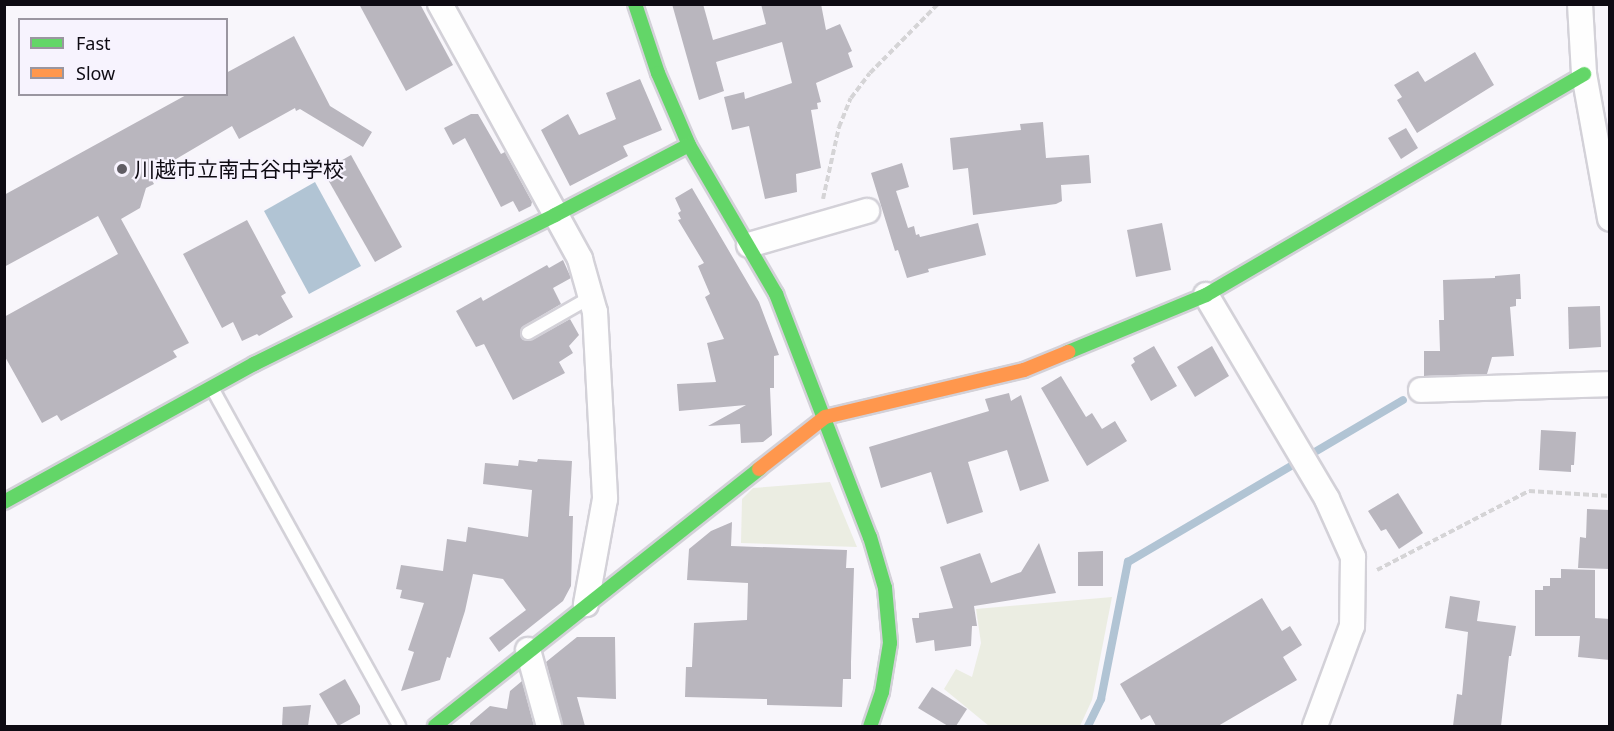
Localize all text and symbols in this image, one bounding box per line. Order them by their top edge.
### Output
legend [18,18,228,96]
text: Fast [76,31,111,55]
text: Slow [76,61,115,85]
place label: 川越市立南古谷中学校 [134,156,344,182]
marker: 川越市立南古谷中学校 [115,162,129,176]

